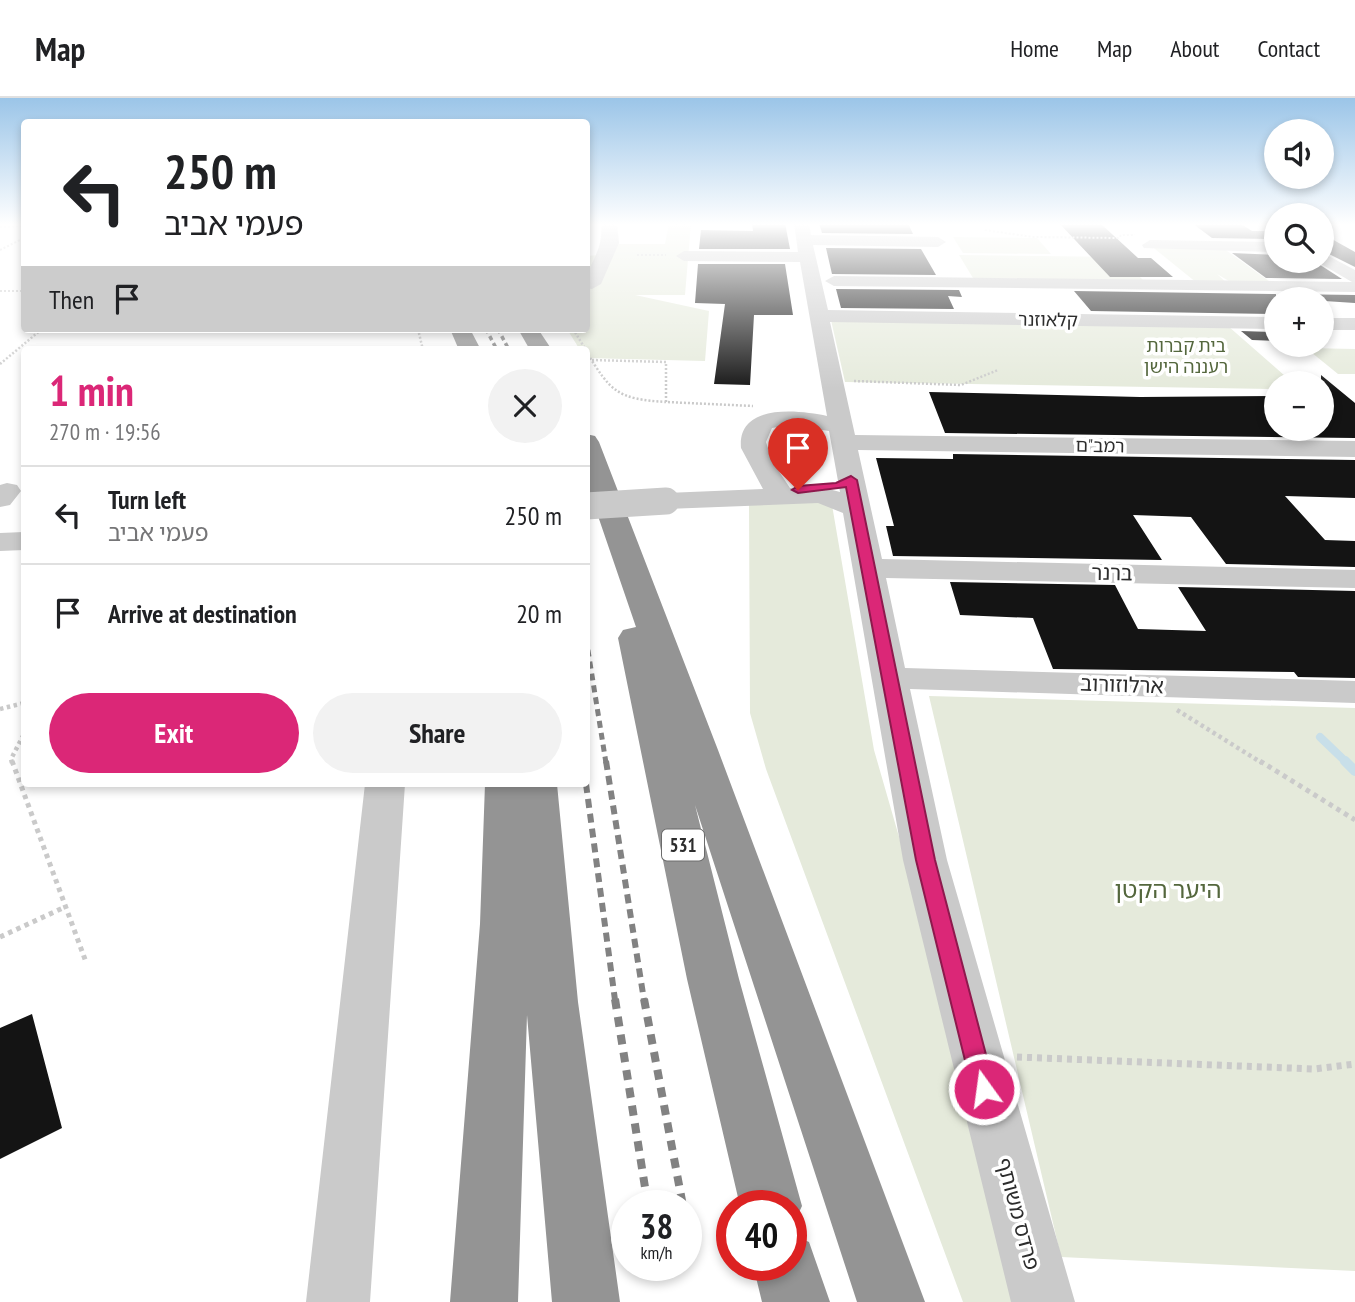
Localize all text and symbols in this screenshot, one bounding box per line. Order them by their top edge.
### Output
text: Map [35,27,85,70]
text: Home [1010,33,1059,64]
text: Map [1097,33,1132,64]
text: About [1170,33,1219,64]
text: Contact [1257,33,1320,64]
map controls [1264,119,1334,441]
button: sound [1264,119,1334,189]
text: 250 m [164,139,277,203]
icon: left [49,147,140,238]
text: פעמי אביב [164,202,304,244]
button: search [1264,203,1334,273]
icon: arrive [108,280,146,318]
text: Then [49,283,94,316]
button: + [1264,287,1334,357]
street label: קלאוזנר [1018,307,1078,332]
park label: בית קברות רעננה הישן [1144,334,1228,378]
text: 1 min [49,363,134,418]
button: close [488,369,562,443]
button: − [1264,371,1334,441]
text: 270 m · 19:56 [49,417,161,446]
pin [768,418,828,490]
icon: arrive [779,429,817,467]
street label: רמב"ם [1075,434,1125,457]
text: Turn left [108,483,186,516]
icon: left [49,496,87,534]
text: 250 m [504,499,562,532]
text: פעמי אביב [108,518,208,547]
street label: ברנר [1091,559,1133,586]
icon: arrive [49,594,87,632]
text: Arrive at destination [108,597,297,630]
text: 20 m [516,597,562,630]
street label: ארלוזורוב [1080,670,1164,699]
button: Exit [49,693,299,773]
button: Share [313,693,562,773]
road number: 531 [662,830,704,860]
park label: היער הקטן [1114,874,1222,905]
position arrow [947,1052,1021,1126]
street label: פרדס משותף [991,1155,1046,1273]
speed limit sign: 40 [716,1190,807,1281]
text: 38 [640,1203,673,1249]
text: km/h [641,1241,672,1264]

